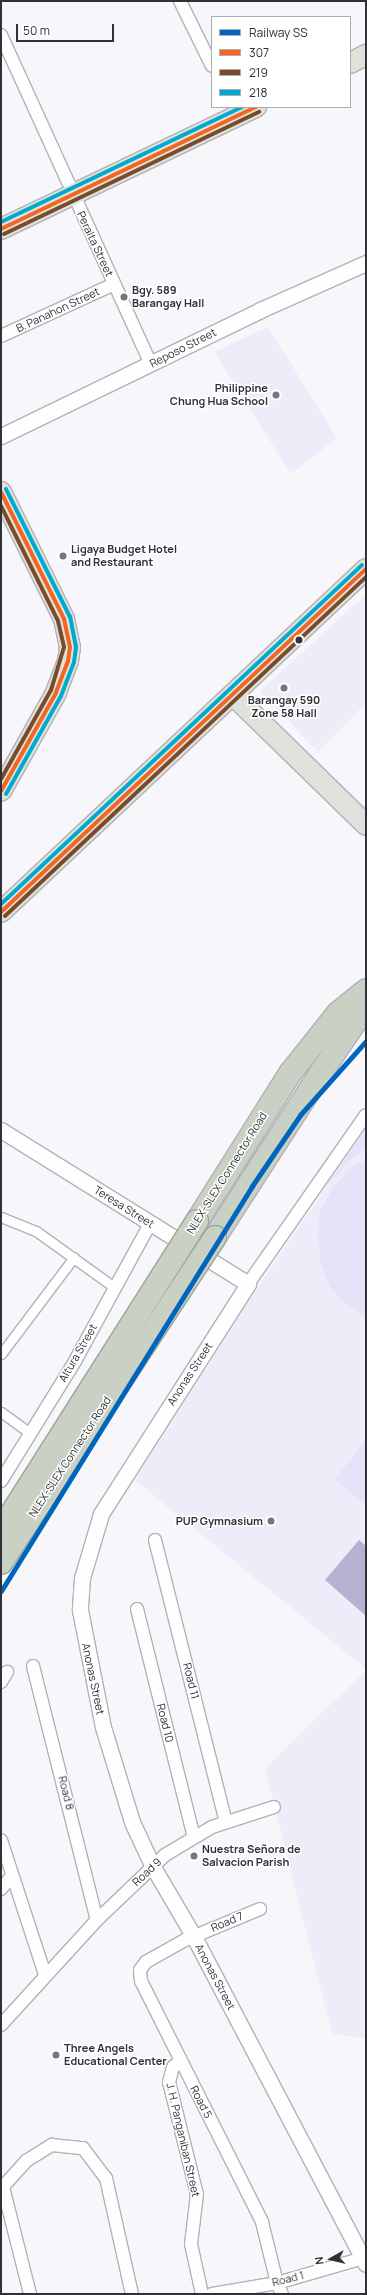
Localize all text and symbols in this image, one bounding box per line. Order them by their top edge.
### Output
scale bar [18,16,116,42]
legend [211,16,351,108]
text: 50 m [23,22,50,39]
text: Railway SS [249,24,308,41]
text: 307 [249,44,269,61]
text: 219 [249,64,268,81]
text: 218 [249,84,268,101]
street label: Peralta Street [74,209,116,279]
place label: Bgy. 589 Barangay Hall [132,284,204,310]
street label: B. Panahon Street [14,285,102,335]
marker: Bgy. 589 Barangay Hall [119,292,129,302]
street label: Reposo Street [148,326,218,370]
place label: Philippine Chung Hua School [170,382,268,408]
marker: Philippine Chung Hua School [271,390,281,400]
place label: Ligaya Budget Hotel and Restaurant [71,543,177,569]
marker: Ligaya Budget Hotel and Restaurant [58,551,68,561]
unlabelled marker [294,635,304,645]
marker: Barangay 590 Zone 58 Hall [279,683,289,693]
place label: Barangay 590 Zone 58 Hall [248,694,320,720]
street label: NLEX-SLEX Connector Road [184,1110,270,1236]
street label: Teresa Street [91,1183,157,1231]
street label: Altura Street [56,1322,100,1384]
street label: Anonas Street [165,1340,215,1408]
street label: NLEX-SLEX Connector Road [26,1394,114,1520]
place label: PUP Gymnasium [176,1514,263,1528]
marker: PUP Gymnasium [266,1516,276,1526]
street label: Anonas Street [79,1642,107,1716]
street label: Road 11 [180,1662,202,1700]
street label: Road 10 [154,1702,176,1744]
street label: Road 8 [55,1775,77,1811]
place label: Nuestra Señora de Salvacion Parish [202,1843,301,1869]
marker: Nuestra Señora de Salvacion Parish [189,1851,199,1861]
street label: Road 9 [130,1855,164,1889]
street label: Road 7 [209,1909,245,1935]
street label: Anonas Street [192,1942,238,2012]
place label: Three Angels Educational Center [64,2042,167,2068]
marker: Three Angels Educational Center [51,2050,61,2060]
street label: J. H. Panganiban Street [163,2082,203,2198]
street label: Road 5 [187,2084,215,2120]
north arrow [311,2239,351,2279]
text: N [311,2256,327,2266]
street label: Road 1 [271,2269,305,2289]

